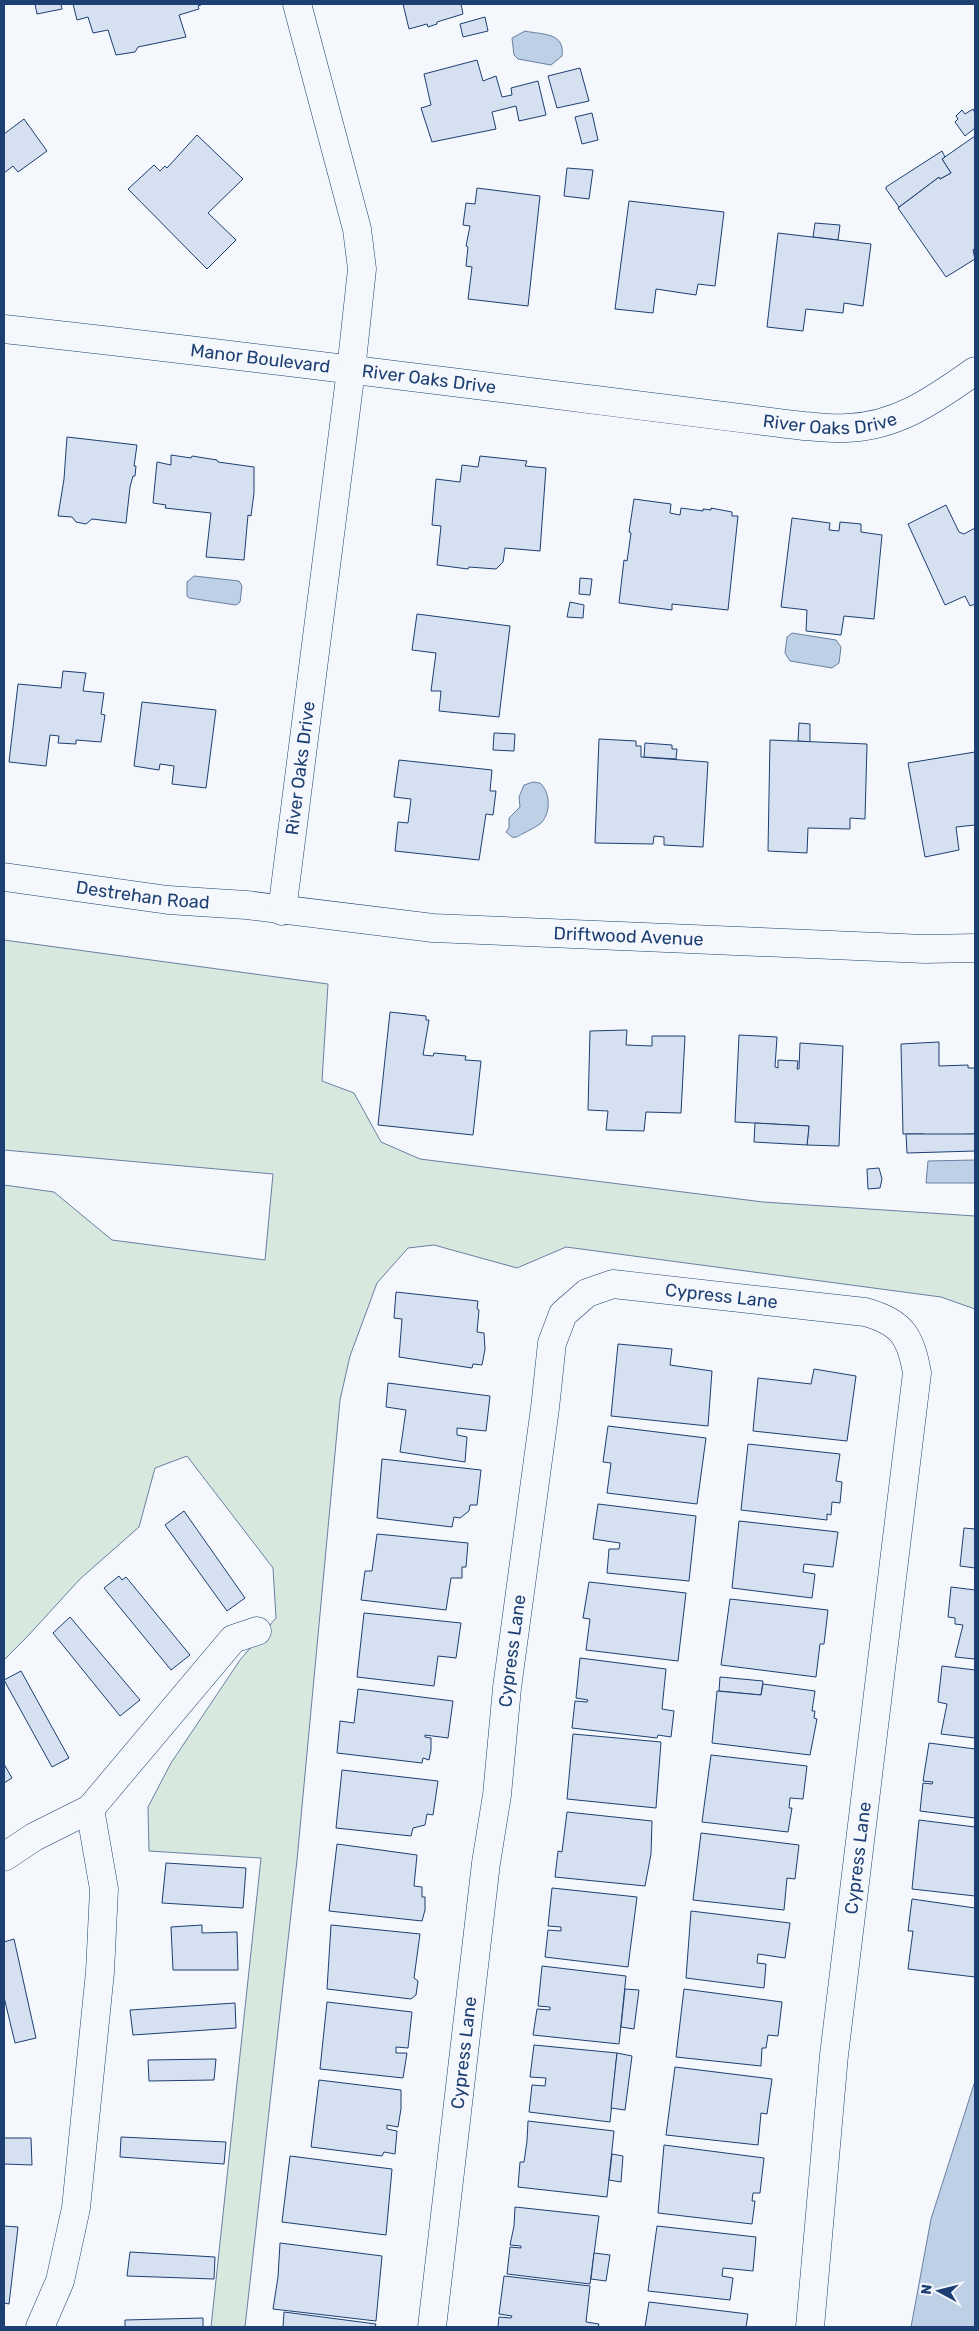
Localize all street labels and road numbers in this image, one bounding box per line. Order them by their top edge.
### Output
street label: Manor Boulevard [189,339,331,378]
street label: River Oaks Drive [361,360,497,398]
street label: River Oaks Drive [762,408,900,439]
street label: River Oaks Drive [281,700,320,836]
street label: Destrehan Road [75,876,210,914]
street label: Driftwood Avenue [553,922,704,951]
street label: Cypress Lane [664,1279,779,1313]
street label: Cypress Lane [494,1593,531,1708]
street label: Cypress Lane [840,1800,876,1916]
street label: Cypress Lane [446,1995,481,2110]

